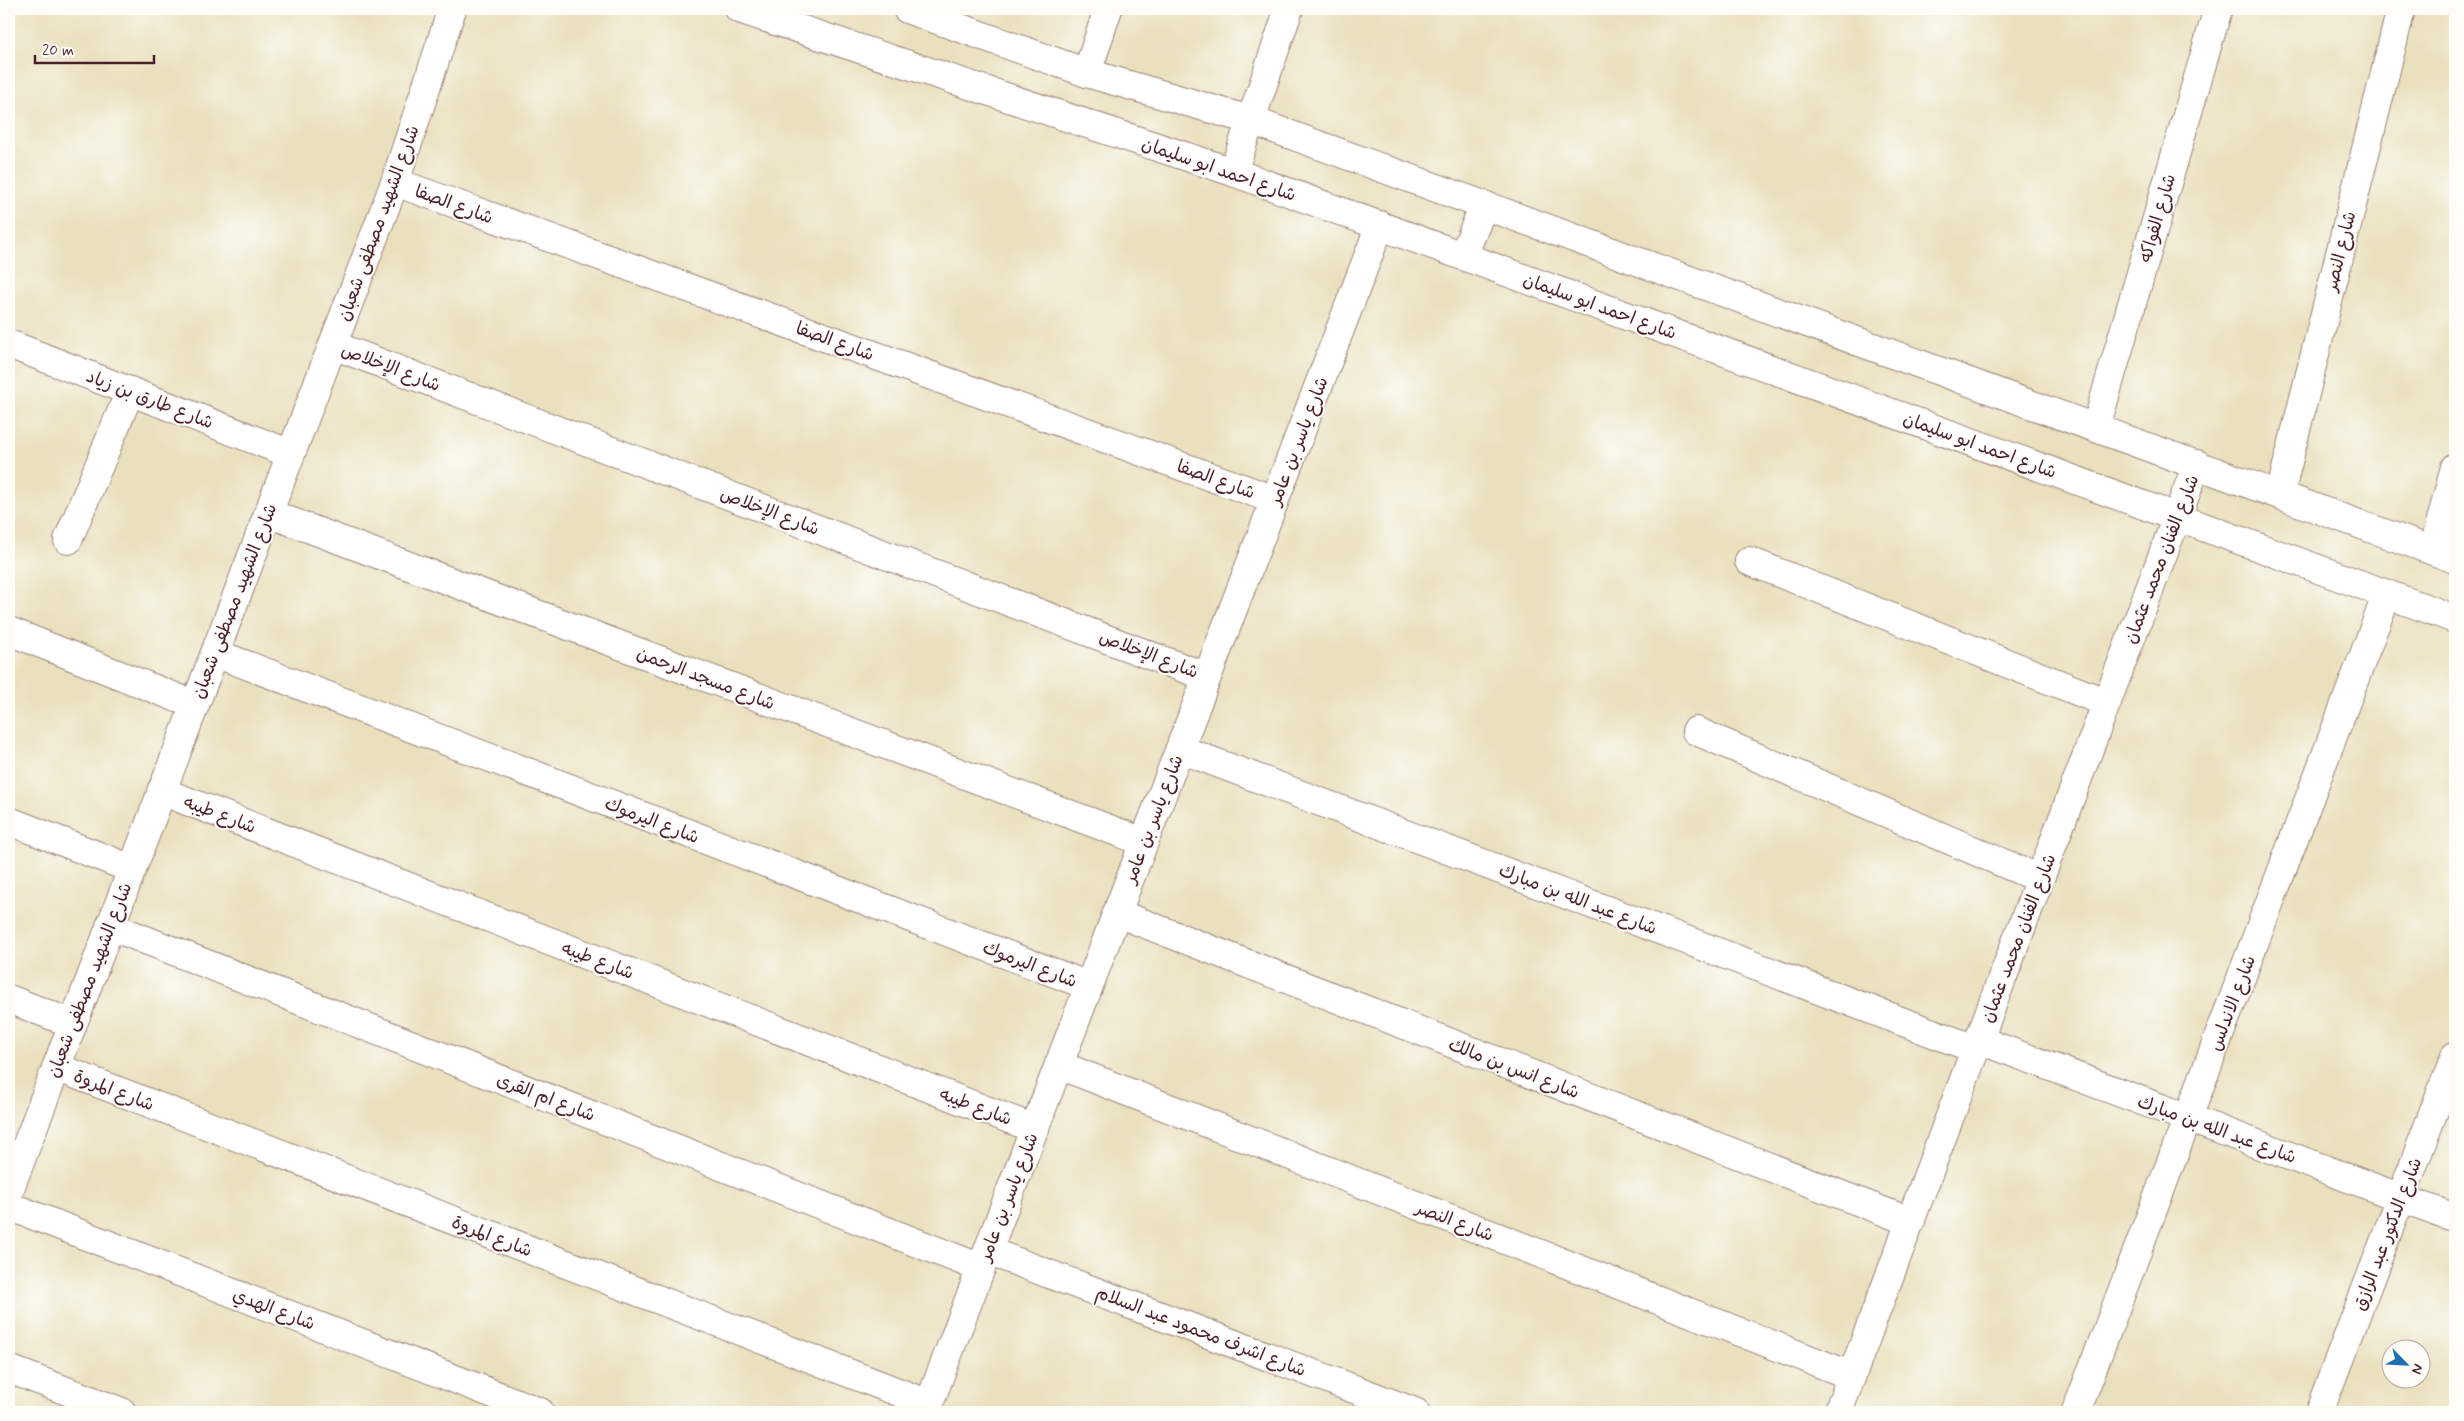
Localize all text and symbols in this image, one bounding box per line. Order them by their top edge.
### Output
scale bar [35,32,154,64]
text: 20 m [42,41,74,61]
street label: شارع الشهيد مصطفى شعبان [332,122,426,325]
street label: شارع احمد ابو سليمان [1138,132,1299,208]
street label: شارع الفواكه [2134,171,2182,265]
street label: شارع الصفا [411,180,496,230]
street label: شارع النصر [2319,209,2362,296]
street label: شارع احمد ابو سليمان [1520,268,1680,346]
street label: شارع الصفا [792,317,877,367]
street label: شارع الإخلاص [338,338,444,398]
street label: شارع طارق بن زياد [83,365,217,435]
street label: شارع ياسر بن عامر [1263,374,1334,511]
street label: شارع احمد ابو سليمان [1900,407,2060,485]
street label: شارع الصفا [1173,455,1258,505]
street label: شارع الفنان محمد عثمان [2119,472,2205,647]
street label: شارع الإخلاص [717,482,823,542]
street label: شارع الشهيد مصطفى شعبان [187,500,283,702]
street label: شارع الإخلاص [1096,625,1202,685]
street label: شارع مسجد الرحمن [633,642,778,716]
street label: شارع ياسر بن عامر [1118,752,1189,889]
street label: شارع طيبه [180,790,259,840]
street label: شارع اليرموك [601,792,702,850]
street label: شارع الفنان محمد عثمان [1976,851,2062,1026]
street label: شارع عبد الله بن مبارك [1495,859,1660,941]
street label: شارع الشهيد مصطفى شعبان [42,879,138,1081]
street label: شارع طيبه [558,936,637,986]
street label: شارع اليرموك [979,936,1080,994]
street label: شارع الاندلس [2204,952,2262,1055]
street label: شارع انس بن مالك [1445,1033,1582,1105]
street label: شارع المروة [70,1065,157,1117]
street label: شارع ام القرى [493,1068,598,1129]
street label: شارع طيبه [936,1082,1015,1132]
street label: شارع عبد الله بن مبارك [2134,1090,2299,1170]
street label: شارع ياسر بن عامر [973,1130,1044,1267]
street label: شارع الدكتور عبد الرازق [2348,1154,2428,1314]
street label: شارع النصر [1411,1195,1497,1248]
street label: شارع المروة [448,1211,535,1263]
street label: شارع اشرف محمود عبد السلام [1092,1281,1309,1384]
street label: شارع الهدي [229,1283,318,1337]
north arrow [2382,1338,2432,1388]
text: N [2407,1361,2427,1377]

